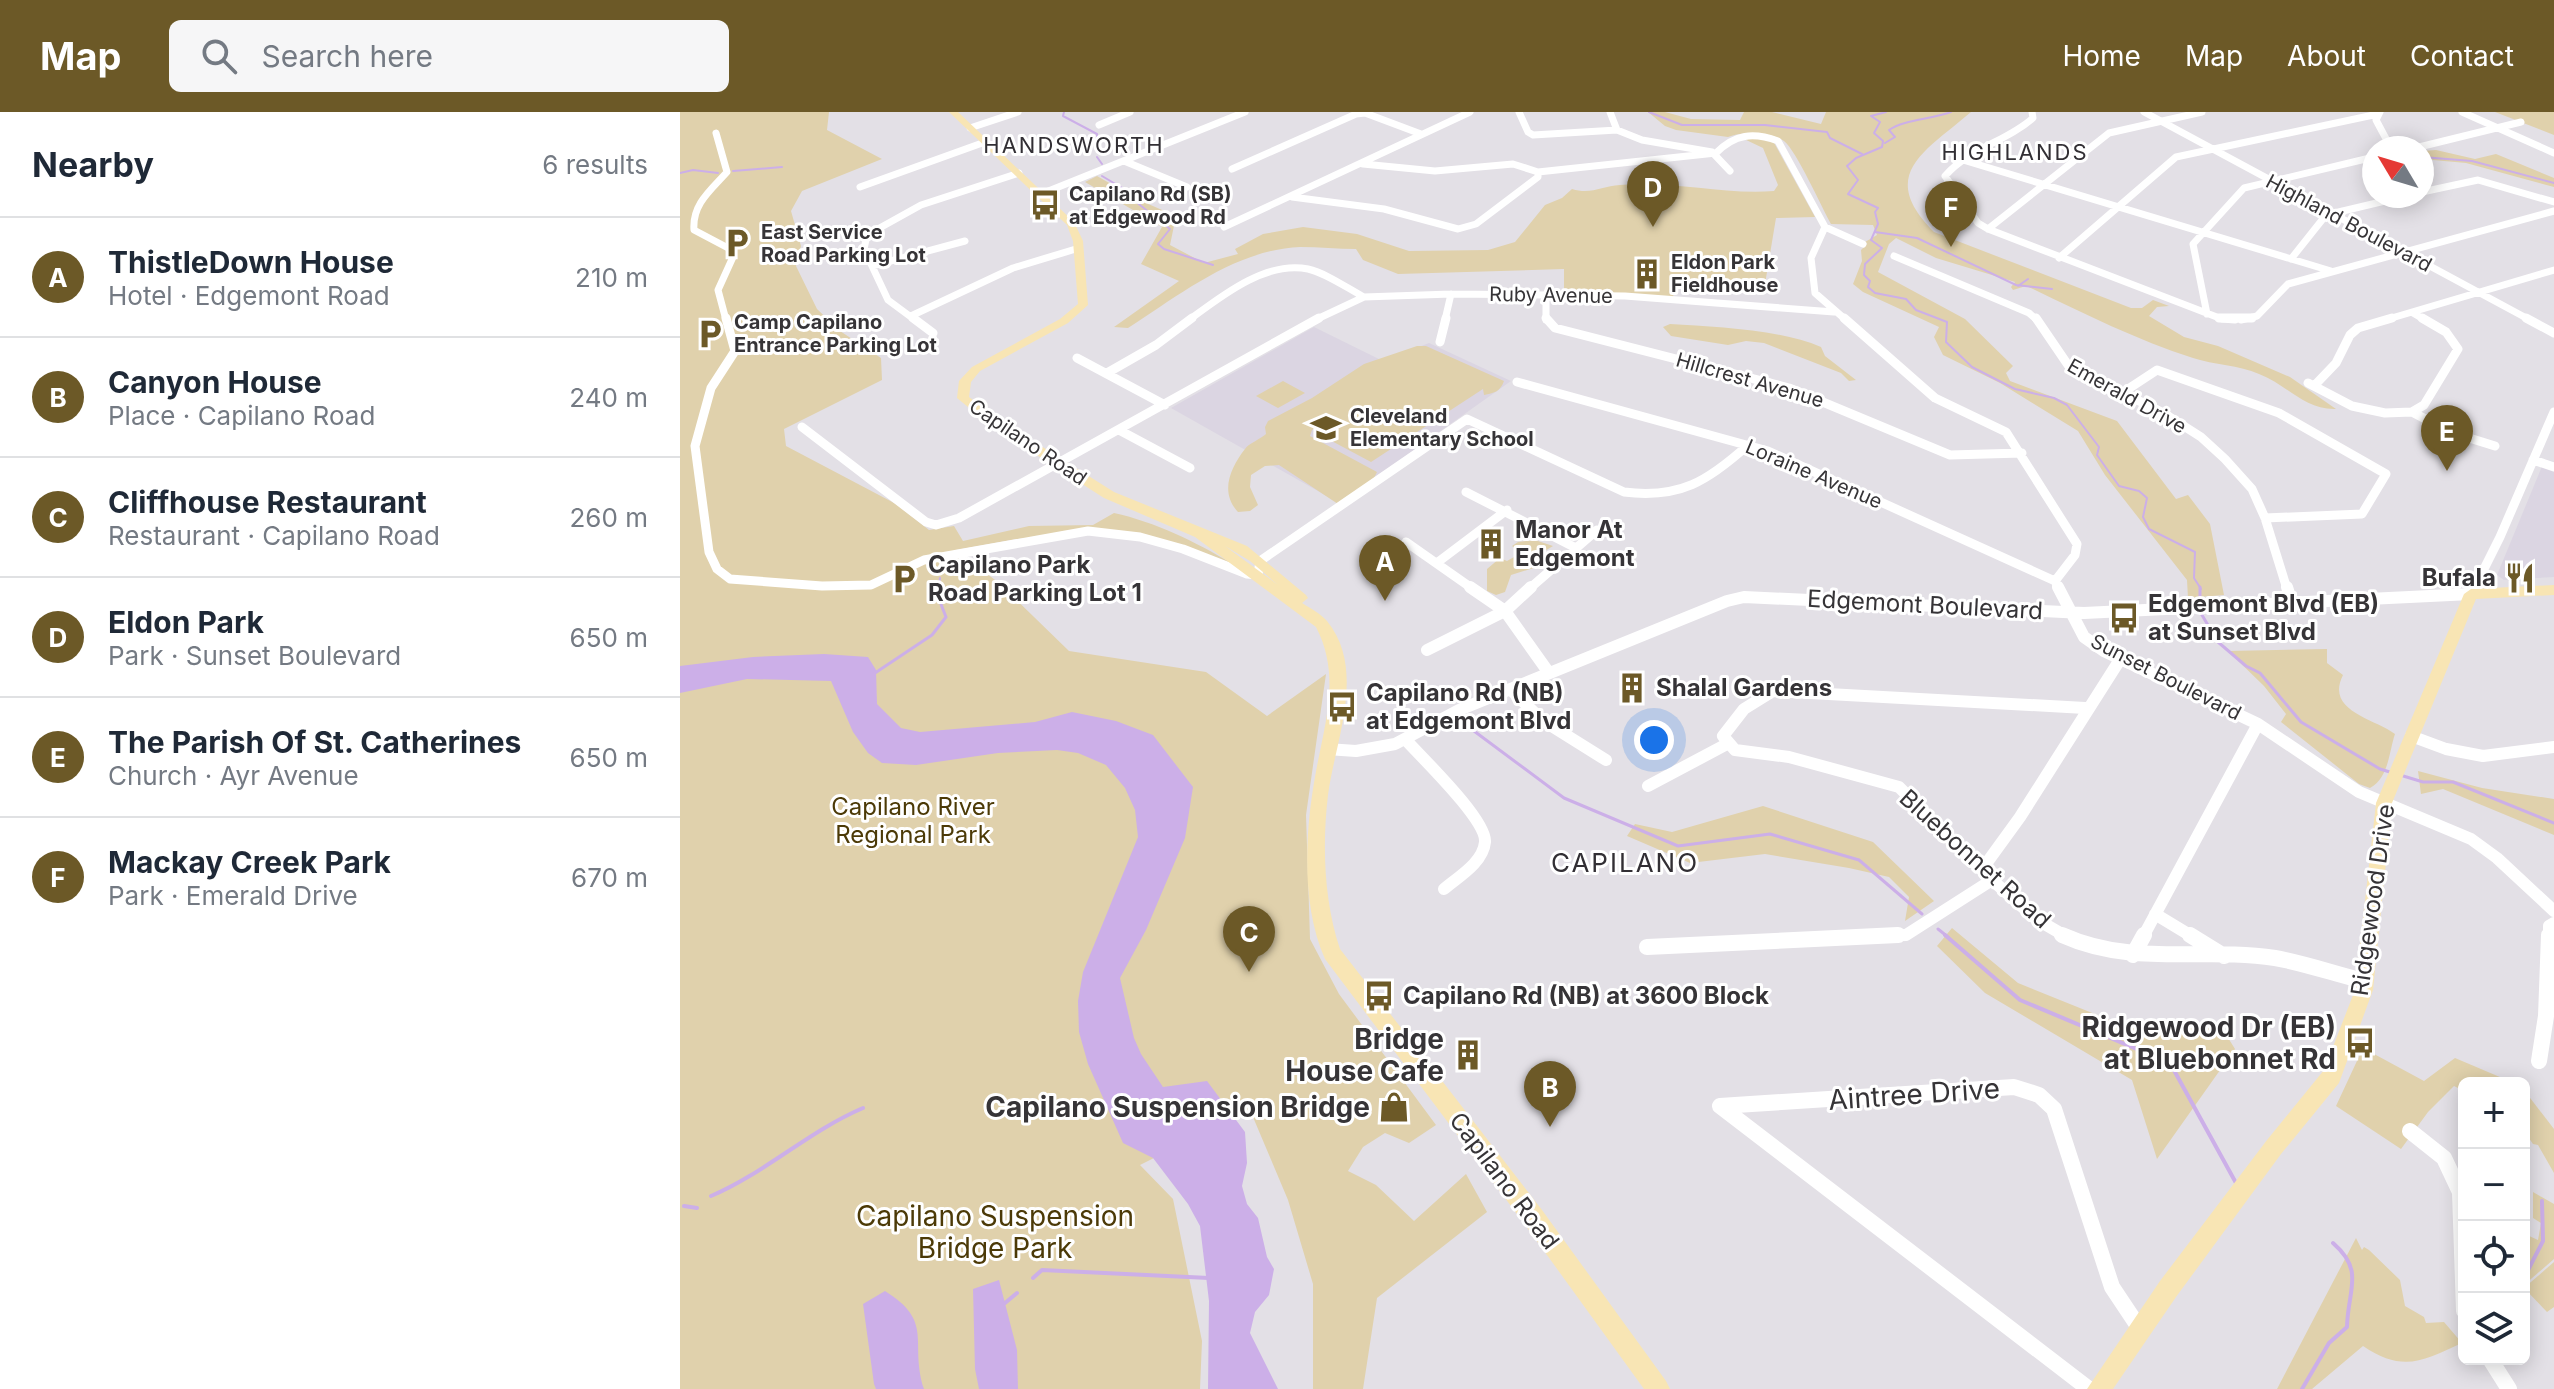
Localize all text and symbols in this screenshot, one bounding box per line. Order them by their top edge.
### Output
search box [169,20,729,92]
text: Map [40,33,121,79]
icon: search [197,34,241,78]
text: Search here [261,38,433,74]
text: Home [2062,39,2141,73]
text: Map [2185,39,2243,73]
text: About [2287,39,2366,73]
text: Contact [2410,39,2514,73]
district label: HANDSWORTH [983,132,1165,158]
north arrow [2362,136,2434,208]
district label: HIGHLANDS [1941,139,2089,165]
text: Nearby [32,144,154,185]
text: 6 results [542,149,648,180]
pin: D [1627,161,1679,227]
street label: Highland Boulevard [2262,169,2436,277]
pin: F [1925,181,1977,247]
place label: Capilano Rd (SB) at Edgewood Rd [1069,182,1232,229]
bus stop icon: Capilano Rd (SB) at Edgewood Rd [1028,188,1062,222]
place label: East Service Road Parking Lot [761,220,926,267]
parking icon: East Service Road Parking Lot [720,226,754,260]
text: ThistleDown House [108,244,394,280]
place label: Eldon Park Fieldhouse [1671,250,1778,297]
building icon: Eldon Park Fieldhouse [1630,257,1664,291]
text: A [48,262,68,293]
text: 210 m [575,262,648,293]
text: Hotel · Edgemont Road [108,280,390,311]
street label: Ruby Avenue [1489,282,1613,308]
place label: Camp Capilano Entrance Parking Lot [734,310,937,357]
parking icon: Camp Capilano Entrance Parking Lot [693,317,727,351]
street label: Hillcrest Avenue [1673,347,1827,413]
street label: Emerald Drive [2063,353,2191,439]
text: Canyon House [108,364,322,400]
text: B [49,382,67,413]
text: 240 m [569,382,648,413]
street label: Capilano Road [965,394,1091,490]
text: Place · Capilano Road [108,400,375,431]
place label: Cleveland Elementary School [1350,404,1534,451]
pin: E [2421,405,2473,471]
school or university icon: Cleveland Elementary School [1309,411,1343,445]
street label: Loraine Avenue [1742,434,1886,514]
text: Cliffhouse Restaurant [108,484,427,520]
text: C [48,502,68,533]
text: 260 m [570,502,648,533]
place label: Manor At Edgemont [1515,515,1635,572]
text: Restaurant · Capilano Road [108,520,440,551]
building icon: Manor At Edgemont [1474,527,1508,561]
pin: A [1359,535,1411,601]
place label: Capilano Park Road Parking Lot 1 [928,550,1142,607]
restaurant icon: Bufala [2503,561,2537,595]
parking icon: Capilano Park Road Parking Lot 1 [887,562,921,596]
place label: Bufala [2422,563,2496,592]
street label: Edgemont Boulevard [1807,584,2044,625]
place label: Edgemont Blvd (EB) at Sunset Blvd [2148,589,2379,646]
bus stop icon: Edgemont Blvd (EB) at Sunset Blvd [2107,601,2141,635]
text: Eldon Park [108,604,264,640]
text: D [49,622,67,653]
text: 650 m [570,622,648,653]
street label: Sunset Boulevard [2087,629,2245,725]
text: Park · Sunset Boulevard [108,640,401,671]
building icon: Shalal Gardens [1615,671,1649,705]
place label: Shalal Gardens [1656,673,1832,702]
place label: Capilano Rd (NB) at Edgemont Blvd [1366,678,1571,735]
bus stop icon: Capilano Rd (NB) at Edgemont Blvd [1325,690,1359,724]
your location [1634,720,1674,760]
text: The Parish Of St. Catherines [108,724,521,760]
text: E [50,742,66,773]
text: 650 m [570,742,648,773]
text: Church · Ayr Avenue [108,760,359,791]
street label: Bluebonnet Road [1894,783,2057,934]
park label: Capilano River Regional Park [831,792,995,849]
street label: Ridgewood Drive [2345,802,2400,998]
text: Mackay Creek Park [108,844,391,880]
district label: CAPILANO [1551,847,1699,878]
text: F [50,862,66,893]
text: 670 m [571,862,648,893]
text: Park · Emerald Drive [108,880,358,911]
pin: C [1223,906,1275,972]
bus stop icon: Capilano Rd (NB) at 3600 Block [1362,979,1396,1013]
place label: Capilano Rd (NB) at 3600 Block [1403,981,1769,1010]
place label: Ridgewood Dr (EB) at Bluebonnet Rd [2081,1010,2336,1076]
place label: Bridge House Cafe [1285,1022,1444,1088]
bus stop icon: Ridgewood Dr (EB) at Bluebonnet Rd [2343,1026,2377,1060]
building icon: Bridge House Cafe [1451,1038,1485,1072]
pin: B [1524,1061,1576,1127]
street label: Aintree Drive [1827,1071,2001,1117]
map controls [2458,1077,2530,1365]
button: + [2458,1077,2530,1149]
place label: Capilano Suspension Bridge [985,1090,1370,1124]
shop icon: Capilano Suspension Bridge [1377,1090,1411,1124]
street label: Capilano Road [1443,1106,1565,1255]
button: − [2458,1149,2530,1221]
park label: Capilano Suspension Bridge Park [856,1199,1134,1265]
button: locate [2458,1221,2530,1293]
button: layers [2458,1293,2530,1365]

